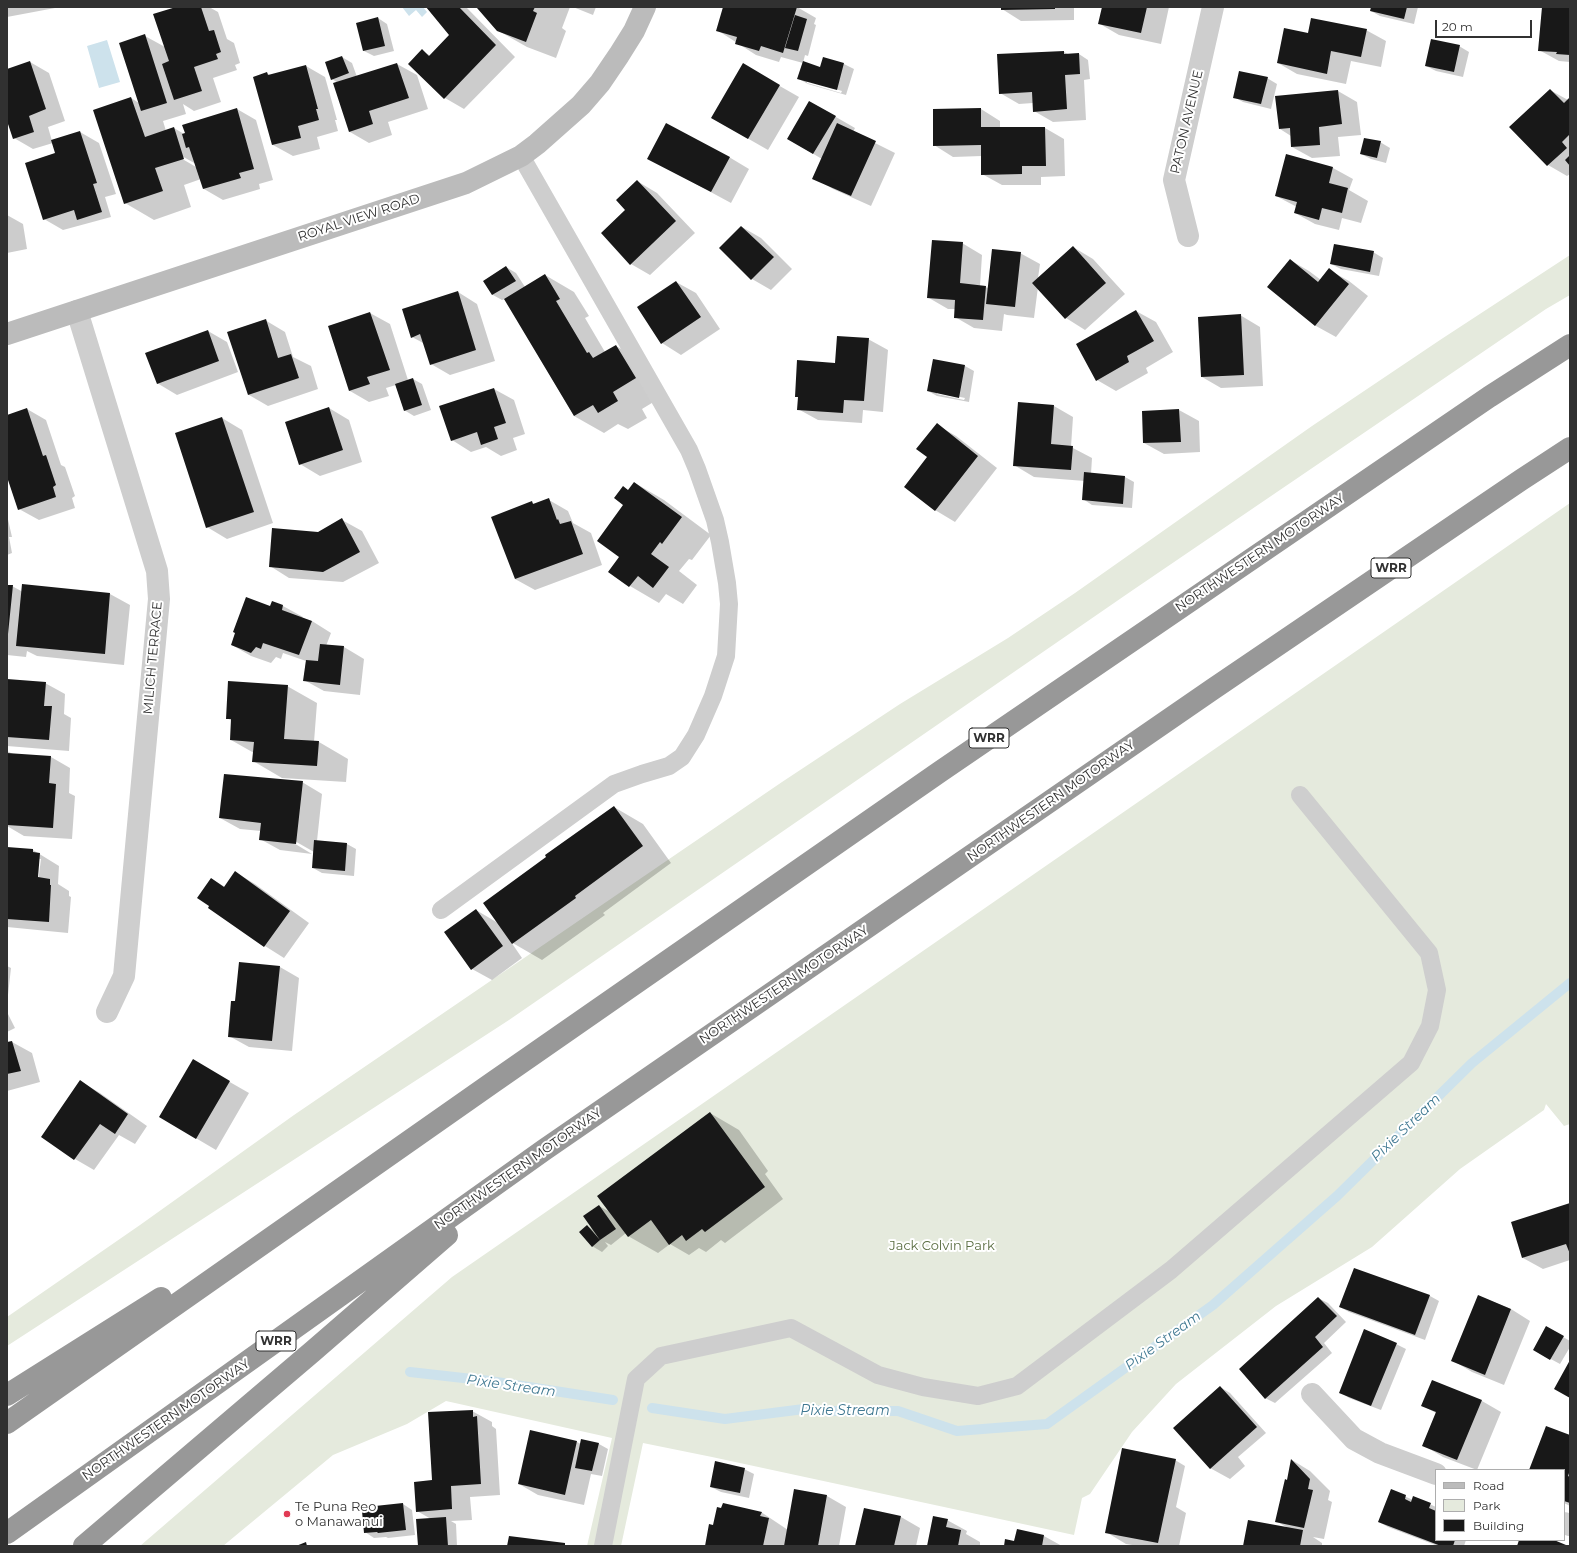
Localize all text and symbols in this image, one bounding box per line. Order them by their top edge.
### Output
scale bar [1437,12,1534,38]
text: 20 m [1442,19,1473,34]
street label: PATON AVENUE [1167,69,1207,175]
street label: ROYAL VIEW ROAD [296,191,422,245]
street label: NORTHWESTERN MOTORWAY [1172,490,1348,616]
road number: WRR [1371,558,1411,578]
street label: MILICH TERRACE [140,601,166,715]
road number: WRR [969,728,1009,748]
street label: NORTHWESTERN MOTORWAY [964,737,1138,865]
street label: NORTHWESTERN MOTORWAY [696,922,872,1048]
water label: Pixie Stream [1368,1091,1444,1165]
street label: NORTHWESTERN MOTORWAY [431,1105,605,1233]
park label: Jack Colvin Park [889,1238,995,1254]
water label: Pixie Stream [1122,1308,1204,1374]
road number: WRR [256,1331,296,1351]
street label: NORTHWESTERN MOTORWAY [79,1356,253,1484]
water label: Pixie Stream [465,1371,557,1401]
water label: Pixie Stream [800,1403,890,1419]
legend [1435,1469,1565,1541]
text: Road [1473,1478,1504,1493]
text: Park [1473,1498,1500,1513]
place label: Te Puna Reo o Manawanui [295,1499,383,1530]
marker: Te Puna Reo o Manawanui [282,1509,292,1519]
text: Building [1473,1518,1524,1533]

